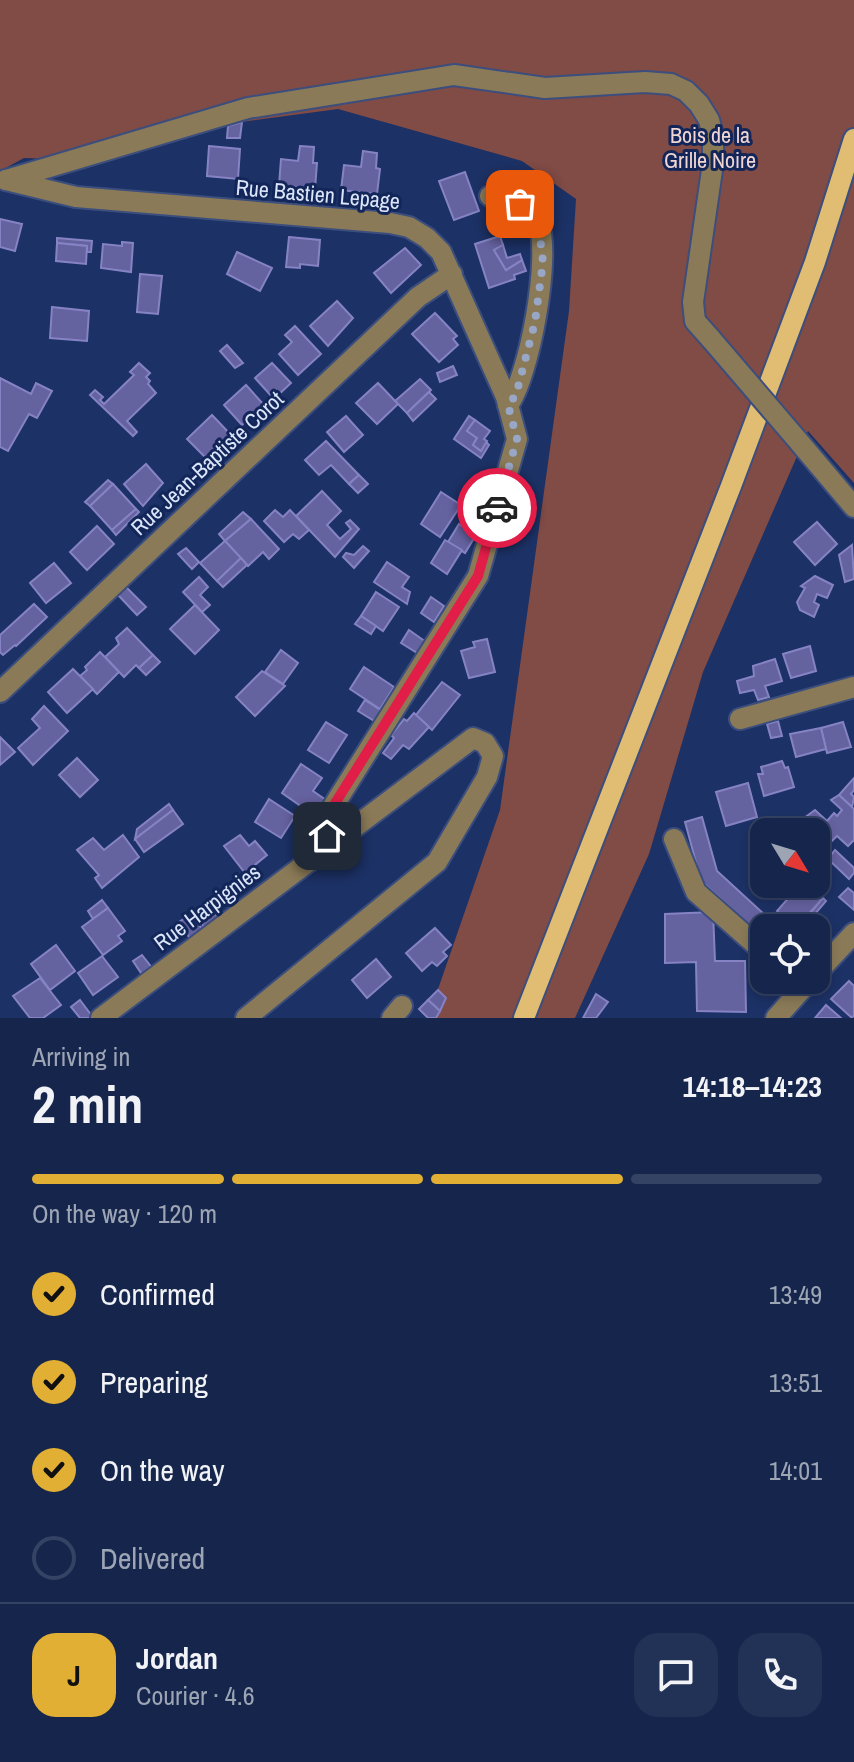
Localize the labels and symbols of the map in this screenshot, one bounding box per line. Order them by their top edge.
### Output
park label: Bois de la Grille Noire [664,120,756,175]
pin [486,170,554,238]
street label: Rue Bastien Lepage [235,172,401,216]
street label: Rue Jean-Baptiste Corot [124,384,290,542]
courier [457,468,537,548]
pin [293,802,361,870]
north arrow [750,818,830,898]
street label: Rue Harpignies [148,857,266,957]

